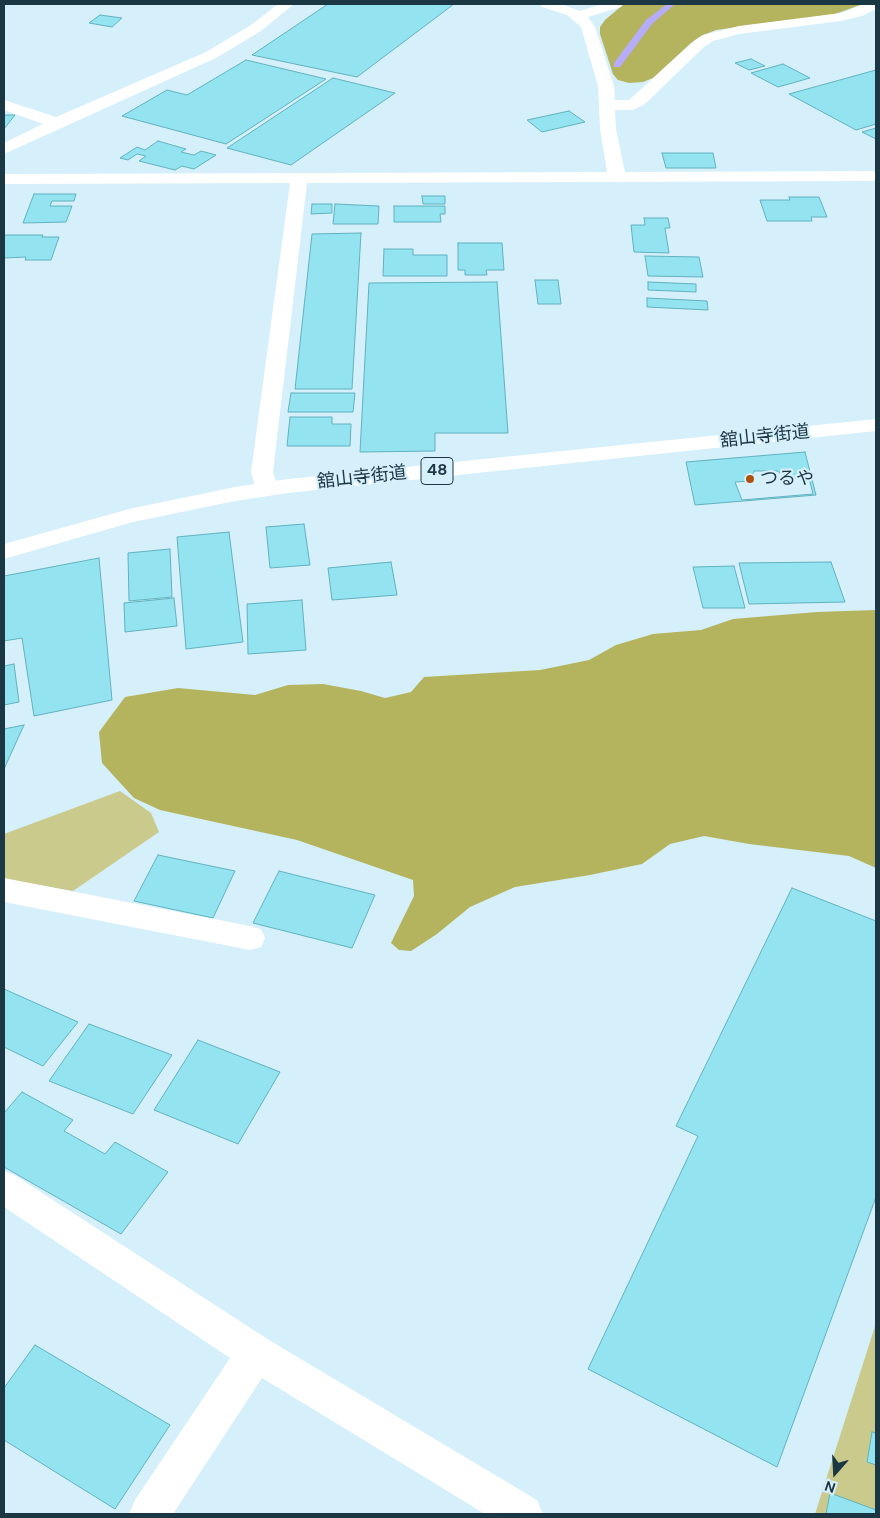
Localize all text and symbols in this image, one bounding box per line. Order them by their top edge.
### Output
street label: 舘山寺街道 [719,422,811,452]
road number: 48 [421,458,453,484]
street label: 舘山寺街道 [316,463,408,493]
place label: つるや [760,468,814,490]
marker: つるや [744,473,756,485]
north arrow [810,1448,860,1498]
text: N [822,1477,838,1497]

